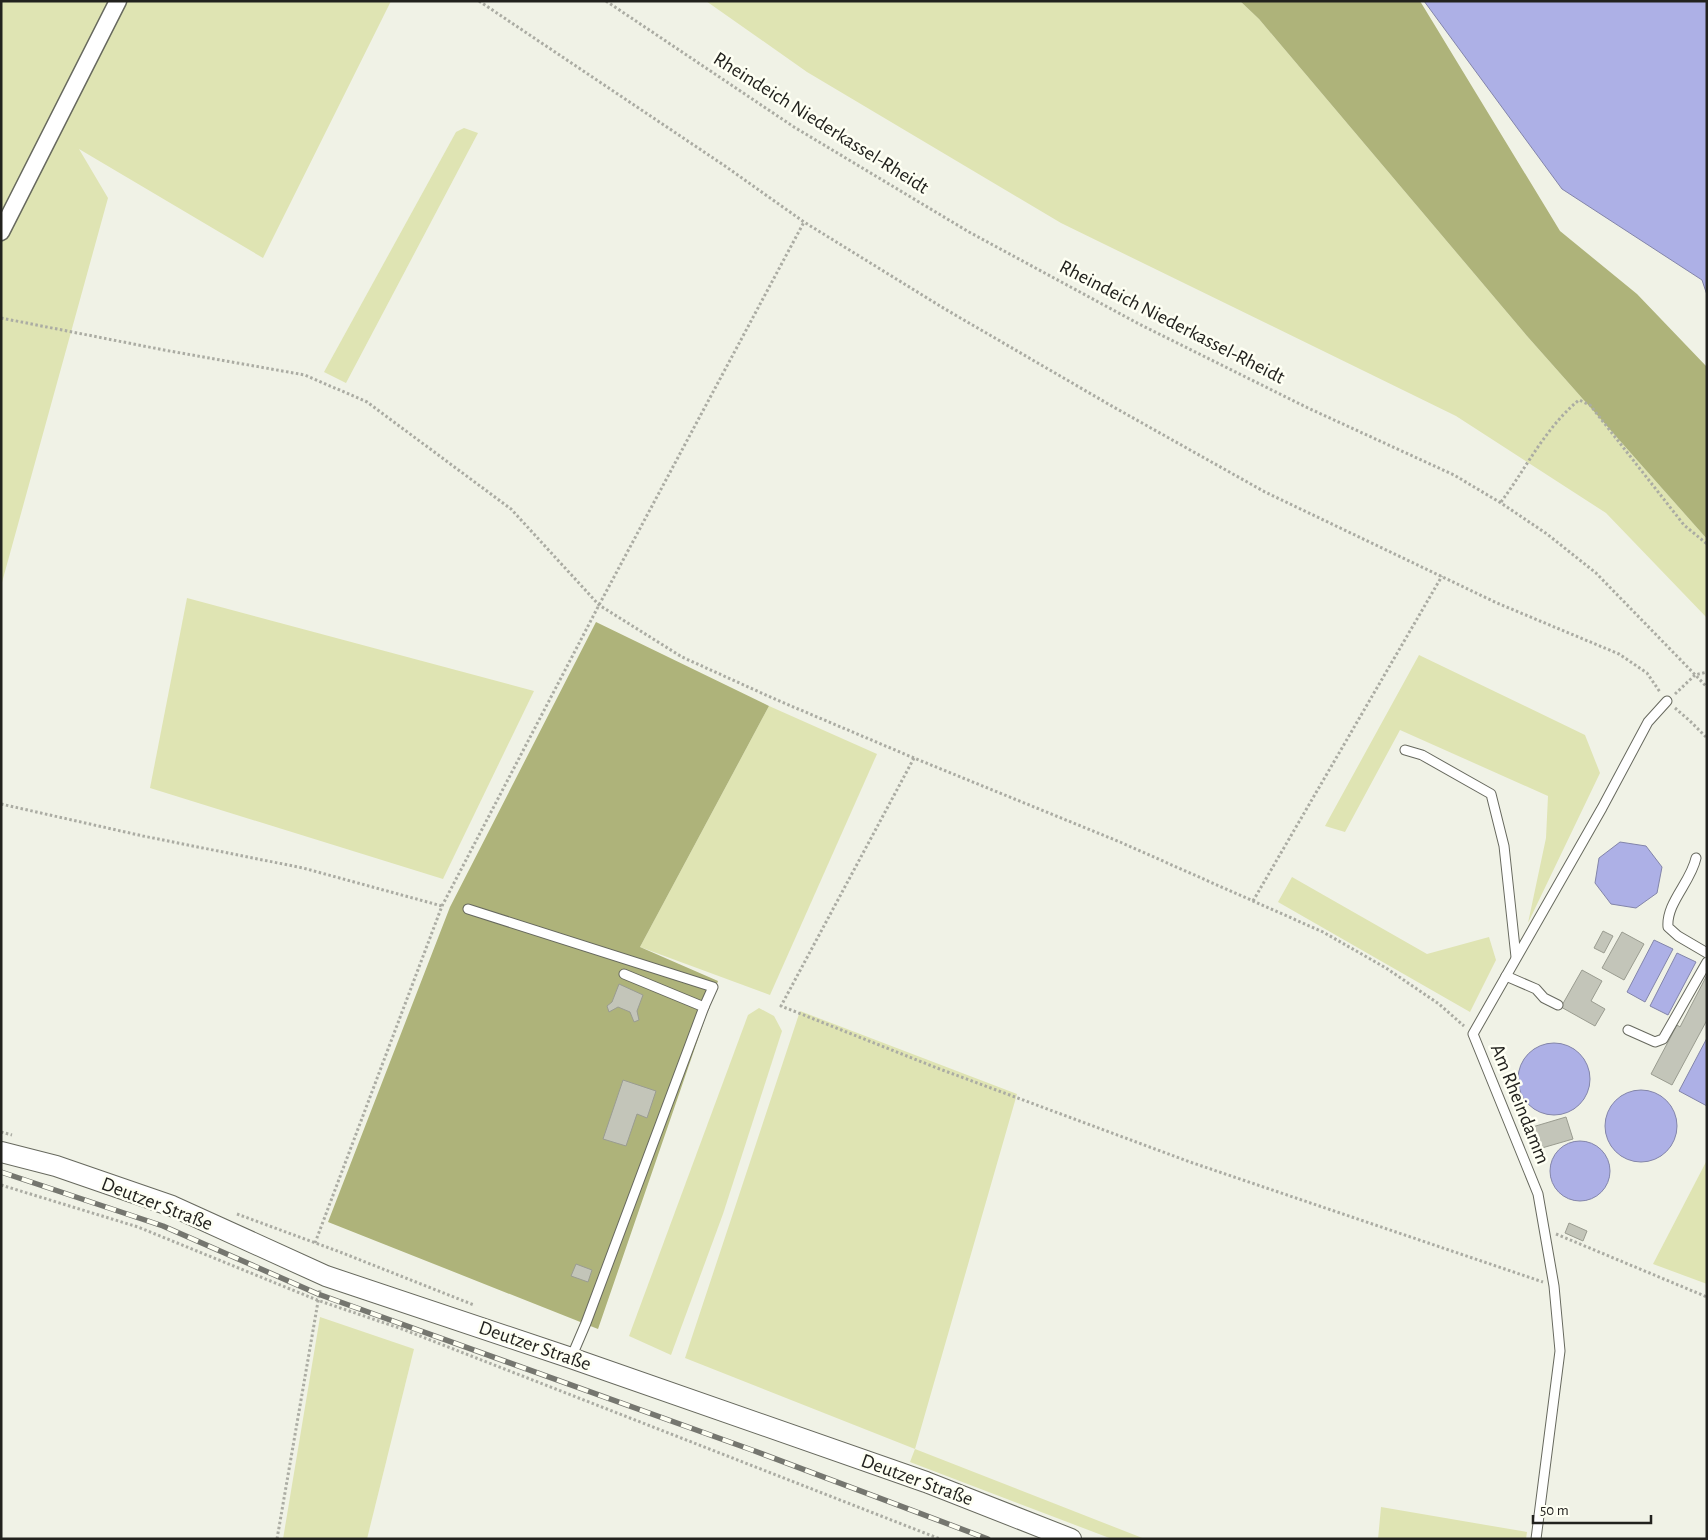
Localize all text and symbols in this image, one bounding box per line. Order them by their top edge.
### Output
street label: Rheindeich Niederkassel-Rheidt [710,48,933,198]
street label: Rheindeich Niederkassel-Rheidt [1056,256,1288,388]
street label: Am Rheindamm [1487,1041,1553,1167]
street label: Deutzer Straße [99,1174,215,1234]
street label: Deutzer Straße [476,1317,594,1375]
street label: Deutzer Straße [858,1451,976,1509]
scale bar [1533,1492,1650,1524]
text: 50 m [1540,1503,1569,1518]

